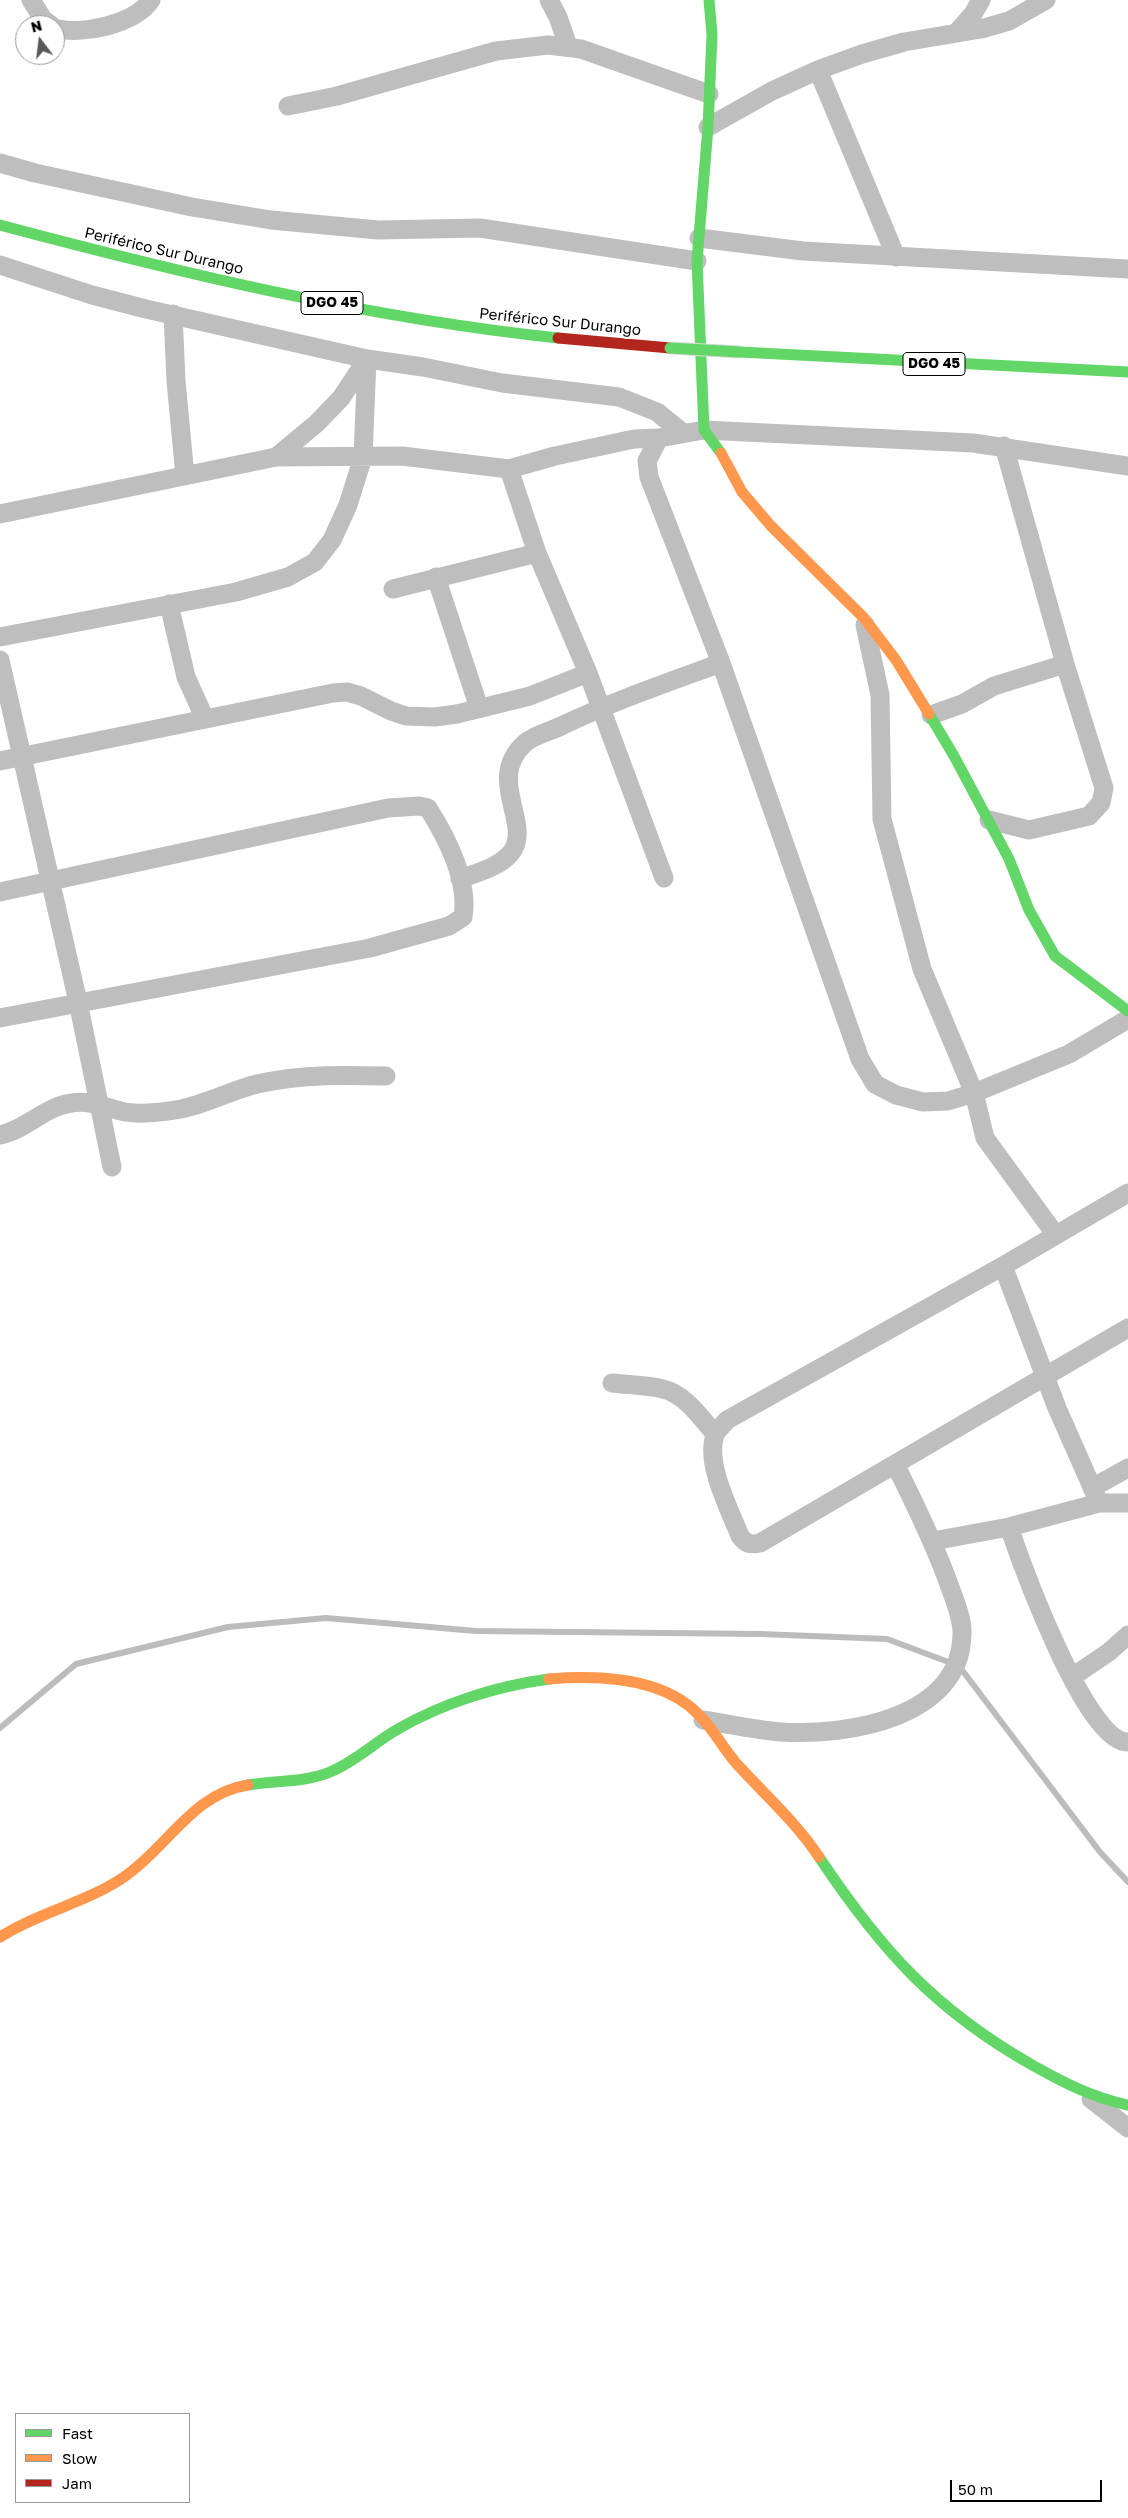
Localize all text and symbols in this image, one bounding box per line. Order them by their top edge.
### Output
north arrow [15,15,65,65]
text: N [29,16,44,36]
street label: Periférico Sur Durango [83,224,245,278]
road number: DGO 45 [301,292,363,314]
street label: Periférico Sur Durango [478,305,642,339]
road number: DGO 45 [903,352,965,376]
legend [15,2413,190,2503]
text: Fast [62,2424,93,2442]
text: Slow [62,2449,97,2467]
scale bar [953,2470,1106,2502]
text: Jam [62,2474,92,2492]
text: 50 m [958,2480,993,2498]

